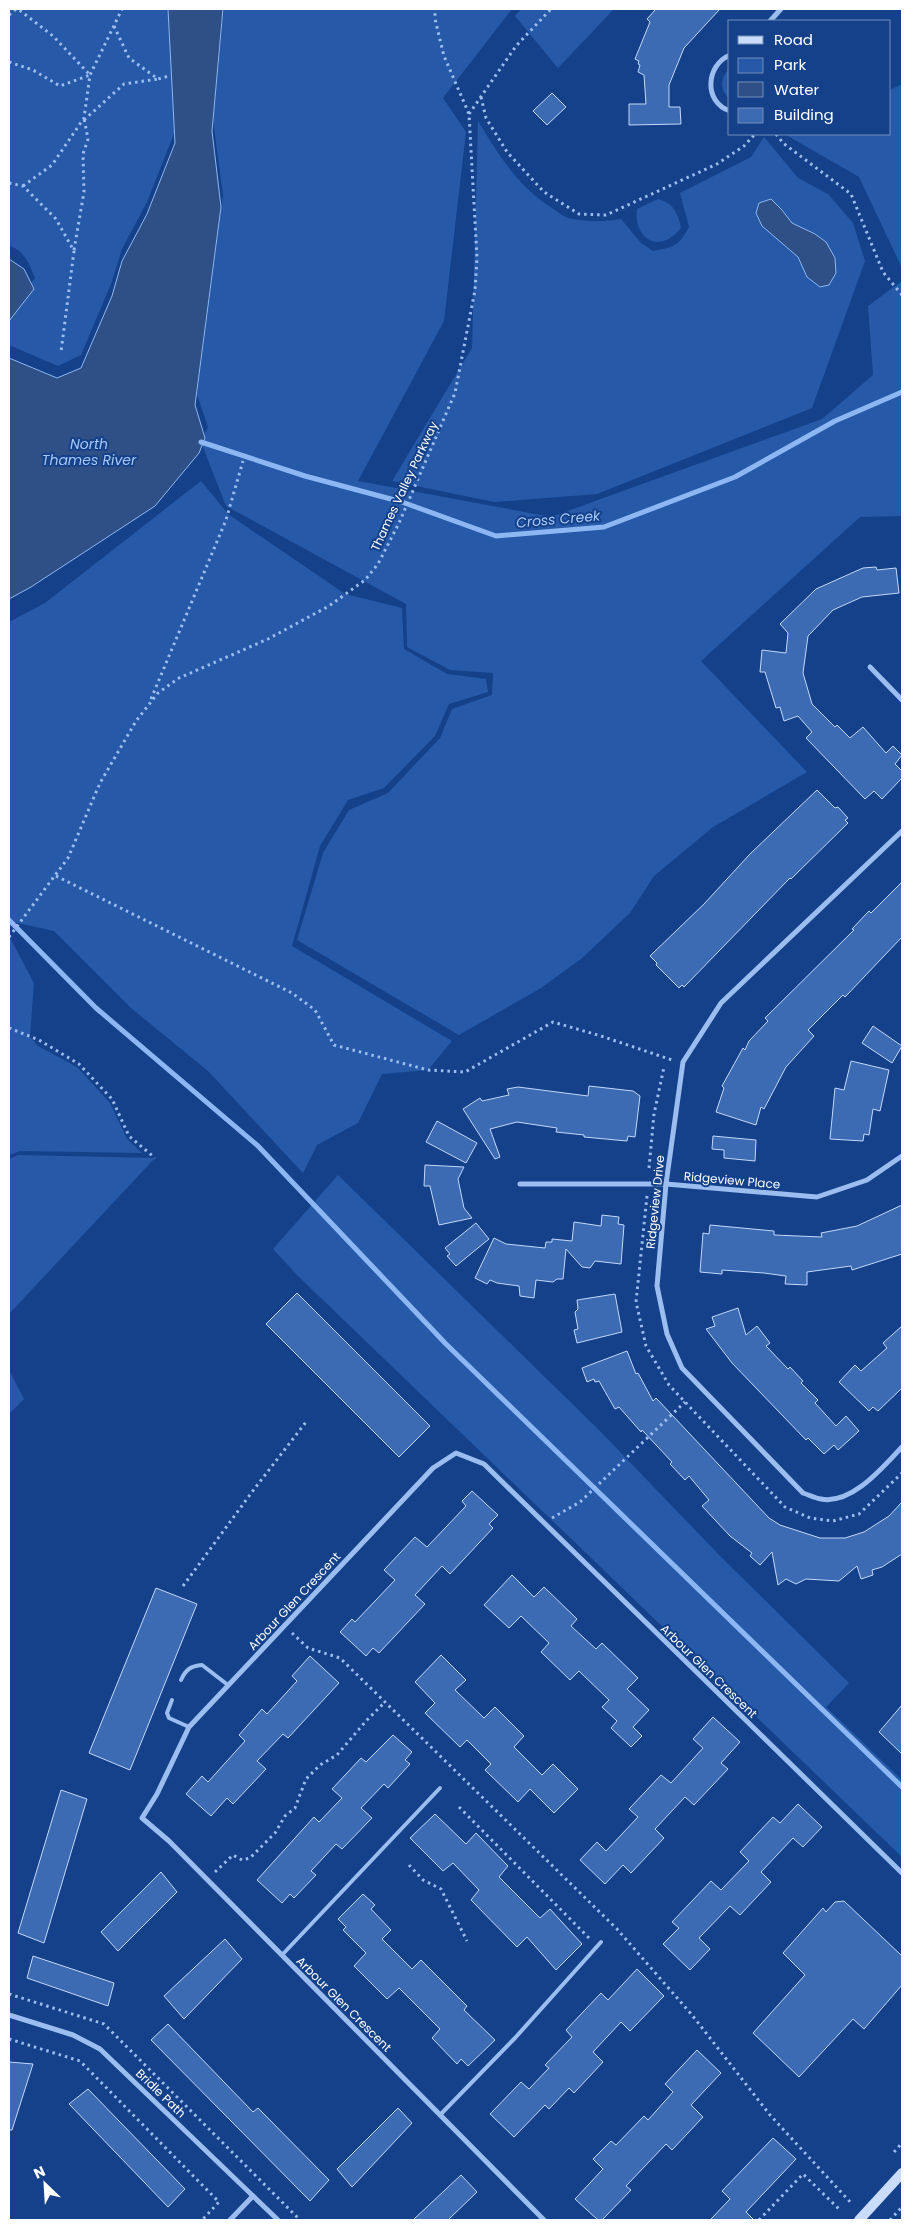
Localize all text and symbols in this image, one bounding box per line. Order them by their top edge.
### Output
legend [728,20,891,135]
text: Road [774,29,813,50]
text: Park [774,54,806,75]
text: Water [774,79,820,100]
text: Building [774,104,834,125]
street label: Thames Valley Parkway [366,418,442,554]
water label: North Thames River [42,434,137,470]
water label: Cross Creek [515,505,602,533]
street label: Ridgeview Drive [642,1154,668,1250]
street label: Ridgeview Place [683,1167,781,1193]
street label: Arbour Glen Crescent [244,1548,344,1654]
street label: Arbour Glen Crescent [657,1620,761,1722]
street label: Arbour Glen Crescent [293,1953,395,2055]
street label: Bridle Path [132,2065,190,2121]
north arrow [20,2159,70,2209]
text: N [31,2161,49,2184]

